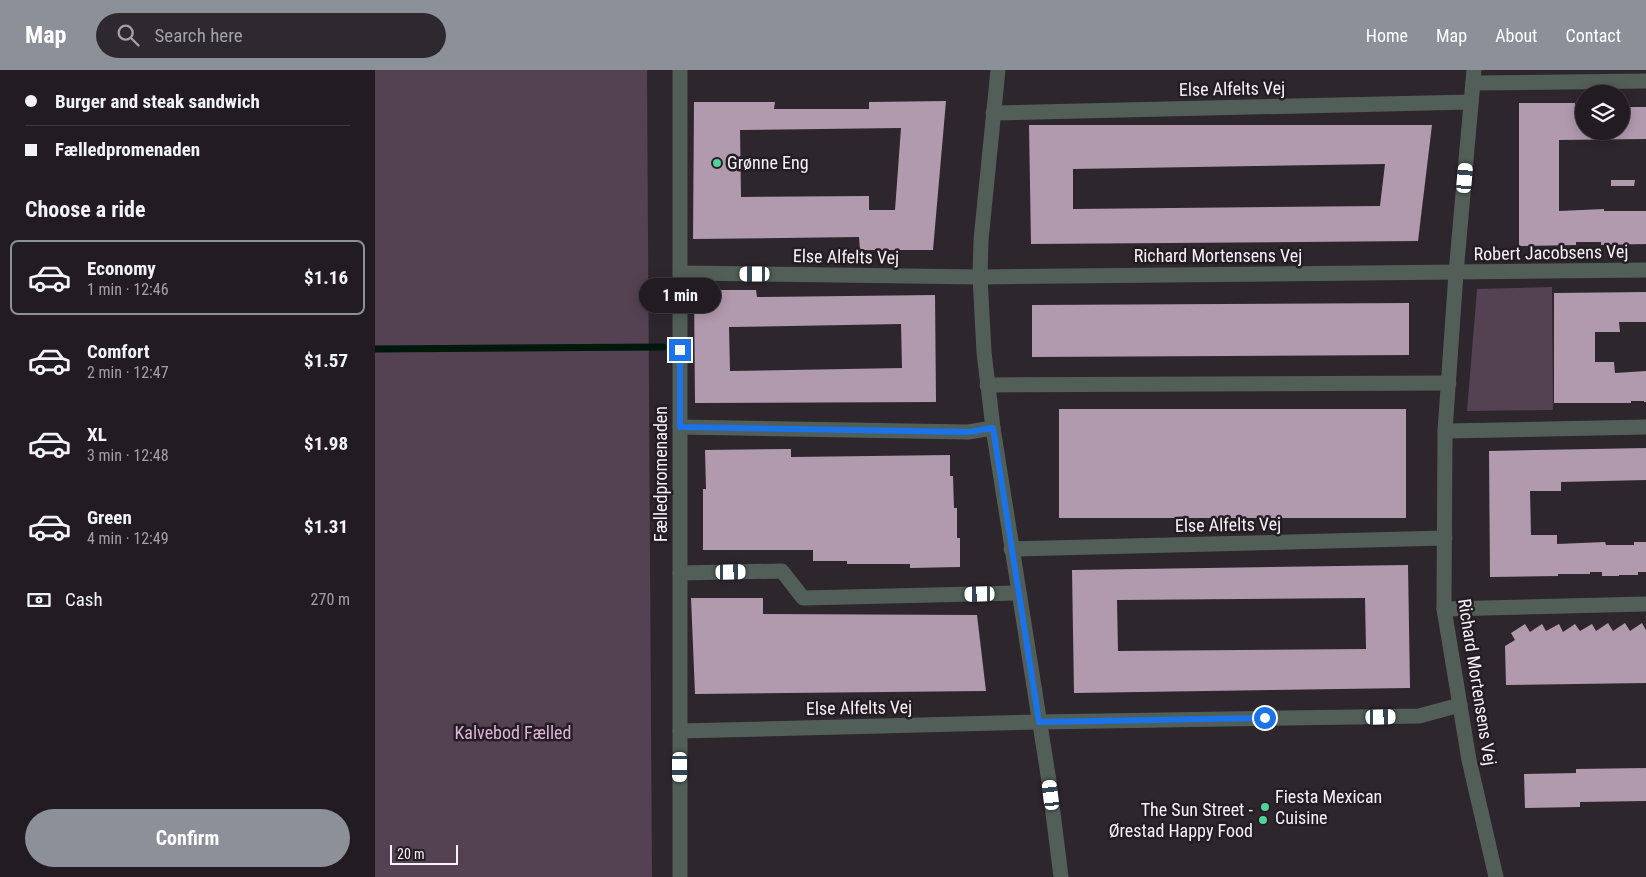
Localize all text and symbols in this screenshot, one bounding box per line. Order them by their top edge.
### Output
search box [96,13,446,58]
text: Map [25,21,66,49]
icon: search [114,21,142,49]
text: Search here [154,24,243,47]
text: Home [1366,25,1408,46]
text: Map [1436,25,1467,46]
text: About [1495,25,1537,46]
text: Contact [1565,25,1621,46]
street label: Else Alfelts Vej [1179,77,1285,100]
map controls [1575,85,1630,140]
button: layers [1575,85,1630,140]
text: Burger and steak sandwich [55,90,260,113]
text: Fælledpromenaden [55,138,200,161]
place label: Grønne Eng [727,152,809,173]
marker: Grønne Eng [711,157,723,169]
car [1456,162,1473,194]
text: Choose a ride [25,197,146,222]
street label: Robert Jacobsens Vej [1473,241,1629,264]
street label: Else Alfelts Vej [793,245,899,268]
street label: Richard Mortensens Vej [1134,245,1302,266]
icon: car [27,255,72,300]
text: Economy [87,257,156,280]
text: $1.16 [304,266,348,289]
car [740,267,770,282]
callout: 1 min [639,278,721,312]
text: 1 min · 12:46 [87,280,169,299]
text: 1 min [662,286,698,305]
icon: car [27,338,72,383]
route end [669,339,691,361]
text: Comfort [87,340,150,363]
text: $1.57 [304,349,348,372]
text: 2 min · 12:47 [87,363,169,382]
street label: Fælledpromenaden [650,406,671,542]
icon: car [27,421,72,466]
text: XL [87,423,107,446]
text: $1.98 [304,432,348,455]
text: 3 min · 12:48 [87,446,169,465]
icon: car [27,504,72,549]
text: Green [87,506,132,529]
street label: Else Alfelts Vej [1175,513,1281,536]
text: $1.31 [304,515,348,538]
text: 4 min · 12:49 [87,529,169,548]
car [715,564,746,580]
icon: cash [25,586,53,614]
car [964,586,995,602]
text: Cash [65,588,103,611]
text: 270 m [311,590,350,609]
street label: Richard Mortensens Vej [1454,597,1501,767]
street label: Else Alfelts Vej [806,696,912,719]
route start [1254,707,1276,729]
car [1365,709,1396,725]
park label: Kalvebod Fælled [455,722,571,743]
car [672,752,687,782]
car [1041,779,1060,811]
place label: Fiesta Mexican Cuisine [1275,786,1382,828]
place label: The Sun Street - Ørestad Happy Food [1109,799,1254,841]
marker: Fiesta Mexican Cuisine [1259,801,1271,813]
button: Confirm [25,809,350,867]
marker: The Sun Street - Ørestad Happy Food [1257,814,1269,826]
scale bar [390,842,457,865]
text: 20 m [397,846,425,862]

